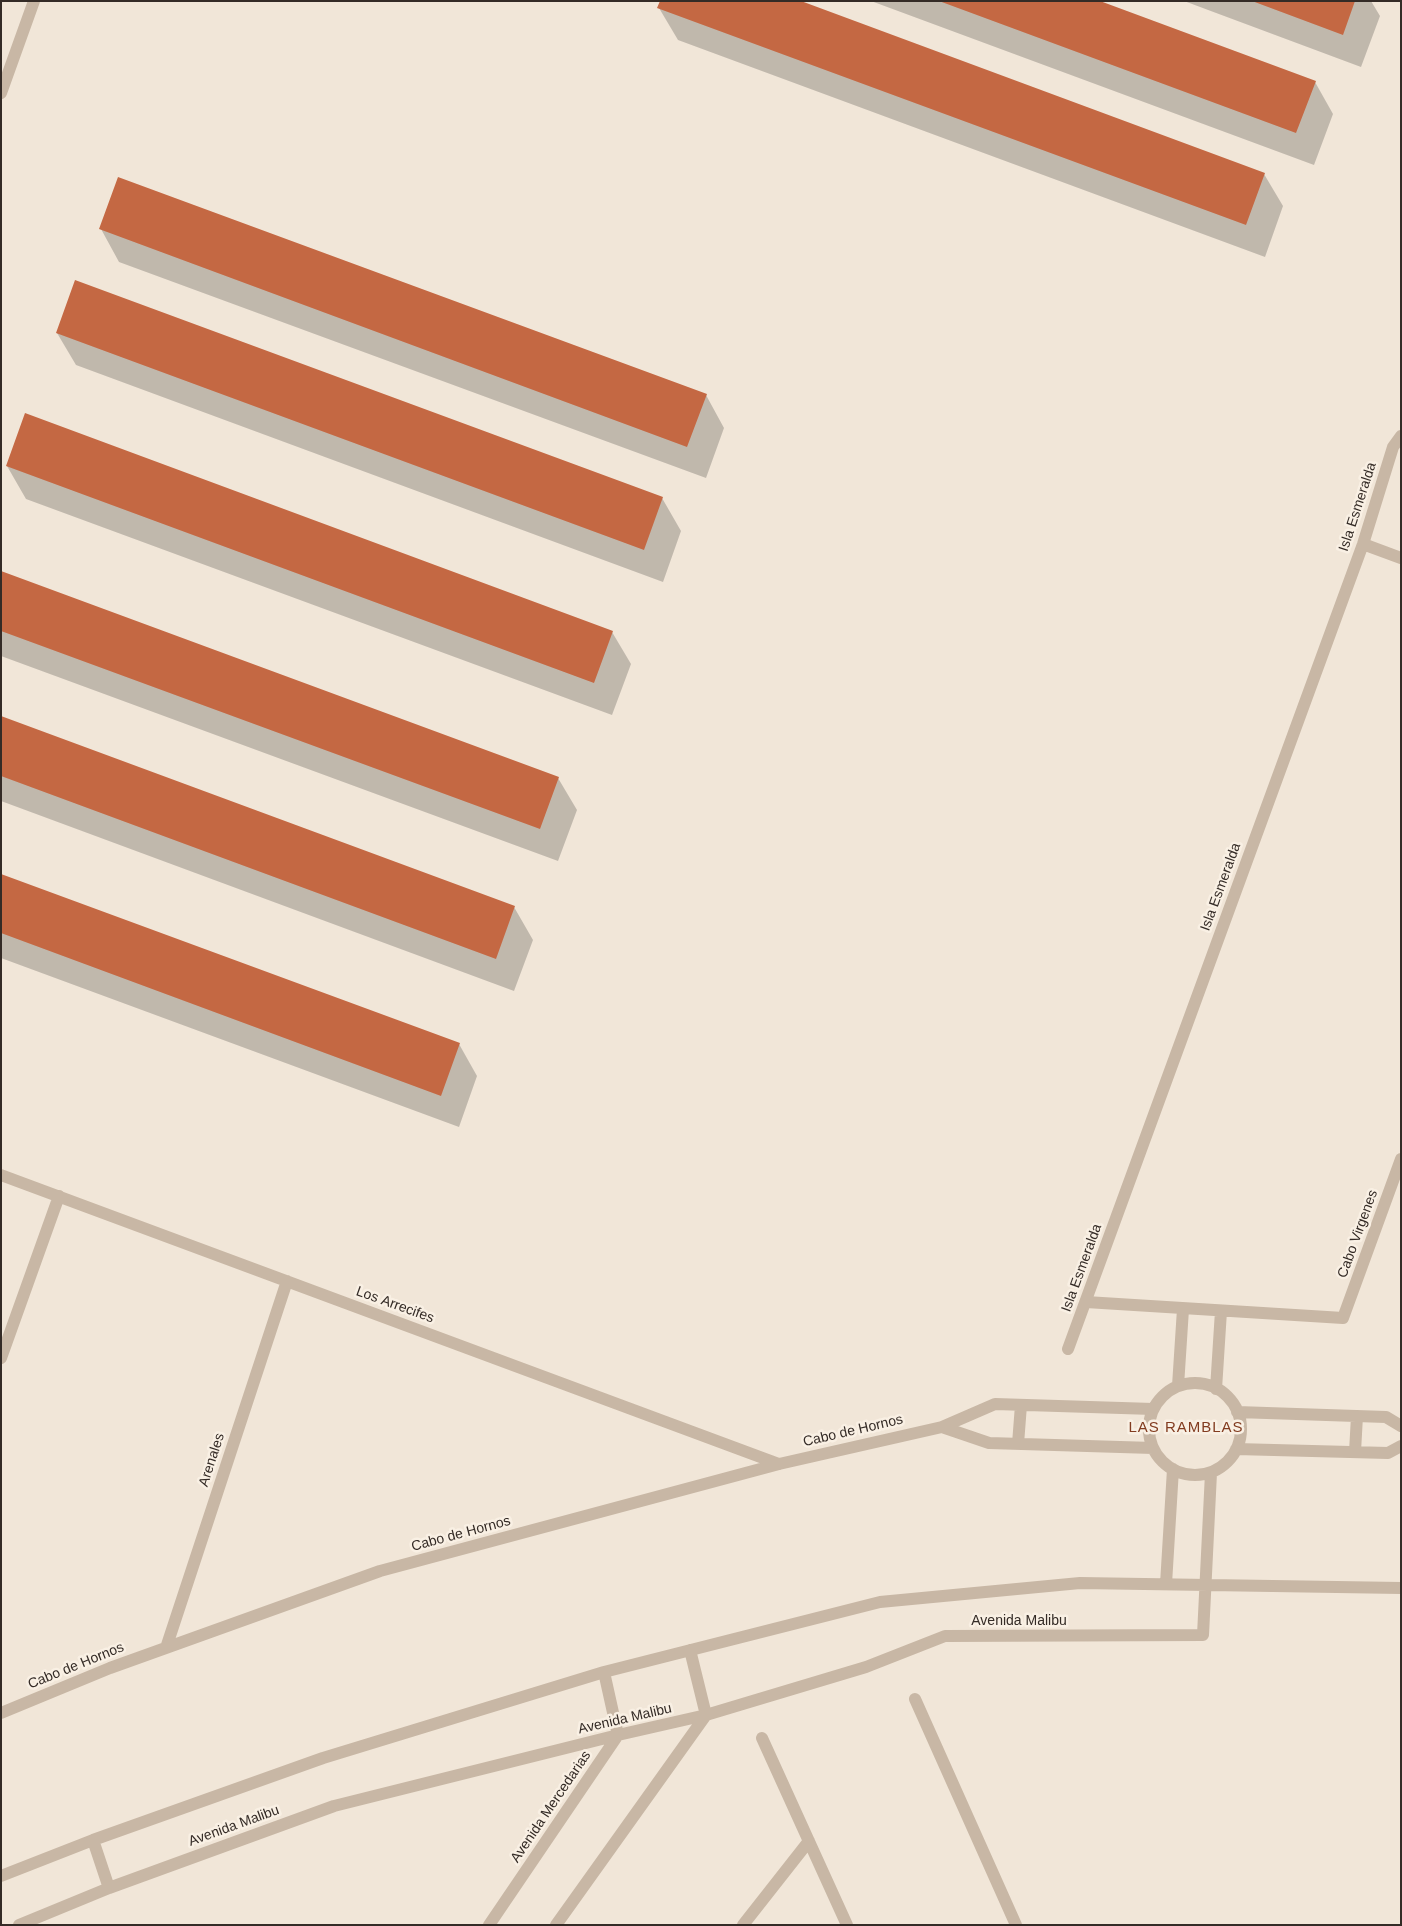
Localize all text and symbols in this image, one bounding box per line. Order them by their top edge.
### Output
street label: Isla Esmeralda [1336,460,1380,554]
street label: Isla Esmeralda [1197,841,1245,933]
street label: Cabo Virgenes [1334,1188,1382,1280]
street label: Isla Esmeralda [1058,1222,1106,1314]
street label: Los Arrecifes [354,1283,436,1327]
street label: Cabo de Hornos [801,1411,905,1451]
district label: LAS RAMBLAS [1127,1419,1245,1437]
street label: Arenales [195,1431,229,1489]
street label: Cabo de Hornos [410,1513,512,1555]
street label: Avenida Malibu [971,1613,1067,1629]
street label: Cabo de Hornos [26,1639,126,1693]
street label: Avenida Malibu [577,1700,673,1738]
street label: Avenida Mercedarias [507,1748,595,1866]
street label: Avenida Malibu [186,1802,282,1850]

